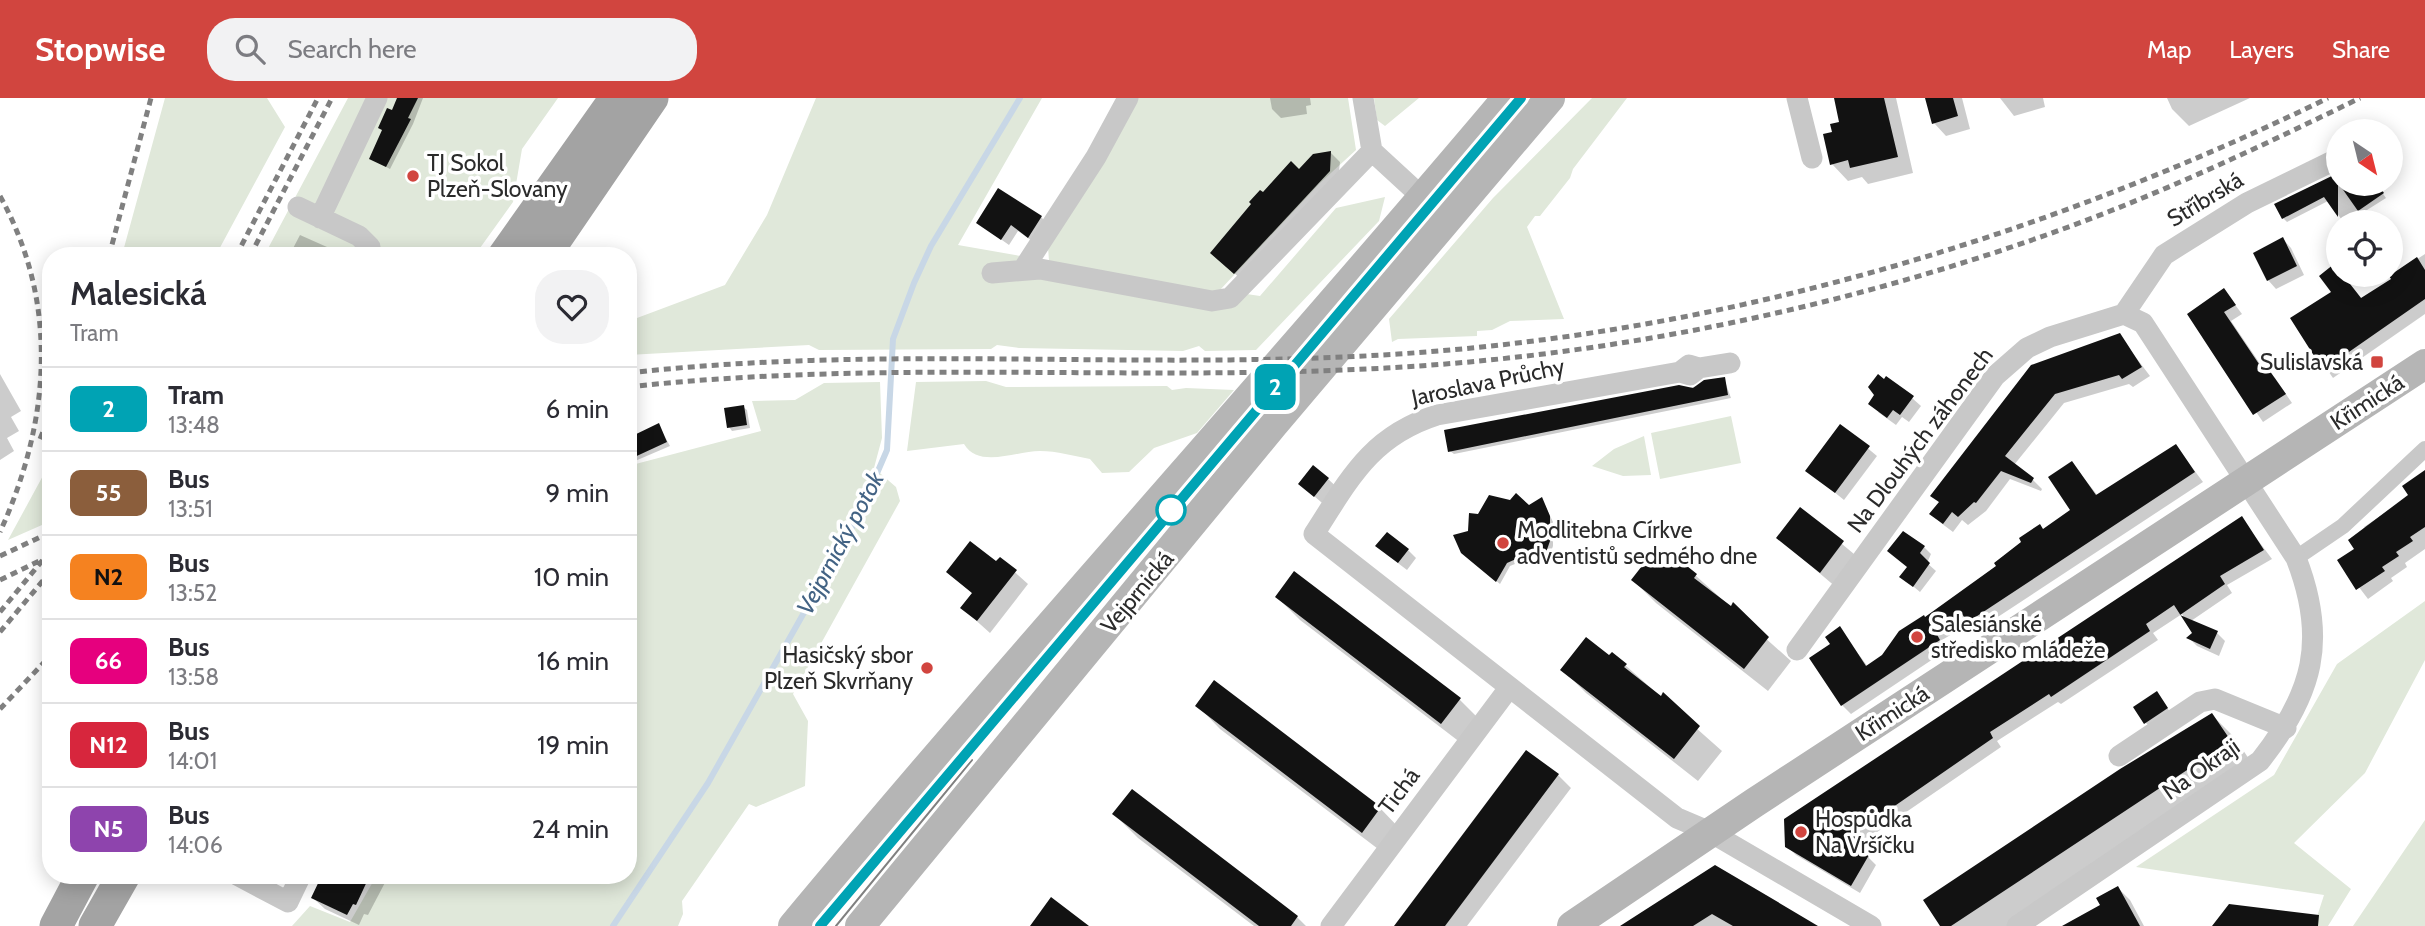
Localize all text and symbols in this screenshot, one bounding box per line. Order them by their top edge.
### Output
search box [207,18,697,81]
text: Stopwise [35,29,165,69]
icon: search [231,30,269,68]
text: Search here [287,33,417,65]
text: Map [2147,35,2191,64]
text: Layers [2229,35,2294,64]
text: Share [2332,35,2390,64]
north arrow [2326,119,2403,196]
map controls [2326,119,2403,287]
place label: TJ Sokol Plzeň-Slovany [427,149,568,203]
street label: Stříbrská [2162,165,2248,233]
marker: TJ Sokol Plzeň-Slovany [405,168,421,184]
button: locate [2326,210,2403,287]
button: heart [535,270,609,344]
text: Malesická [70,273,206,313]
text: Tram [70,319,119,347]
street label: Na Dlouhých záhonech [1841,342,1999,538]
place label: Sulislavská [2260,348,2363,376]
street label: Jaroslava Průchy [1408,352,1567,412]
marker: Sulislavská [2369,354,2385,370]
line badge: 2 [1252,364,1298,410]
street label: Křimická [2325,368,2409,436]
text: 2 [1269,372,1281,401]
text: Tram [168,379,224,411]
text: 6 min [546,393,609,425]
text: 2 [102,394,115,423]
text: 13:48 [168,411,220,439]
text: Bus [168,463,209,495]
water label: Vejprnický potok [790,466,890,619]
text: 9 min [546,477,609,509]
text: 55 [96,478,121,507]
text: 13:51 [168,495,213,523]
unlabelled marker [1156,495,1186,525]
place label: Modlitebna Církve adventistů sedmého dne [1517,516,1757,570]
marker: Modlitebna Církve adventistů sedmého dne [1495,535,1511,551]
street label: Vejprnická [1095,545,1179,639]
text: Bus [168,547,209,579]
text: 10 min [534,561,609,593]
text: N2 [94,562,123,591]
text: 13:52 [168,579,217,607]
place label: Salesiánské středisko mládeže [1931,610,2106,664]
marker: Salesiánské středisko mládeže [1909,629,1925,645]
text: Bus [168,631,209,663]
place label: Hasičský sbor Plzeň Skvrňany [764,641,914,695]
text: 16 min [537,645,609,677]
text: 66 [95,646,122,675]
marker: Hasičský sbor Plzeň Skvrňany [919,660,935,676]
text: 13:58 [168,663,219,691]
street label: Křimická [1850,679,1934,747]
text: Bus [168,715,209,747]
text: 19 min [537,729,609,761]
text: N12 [89,730,128,759]
street label: Na Okraji [2157,732,2245,806]
text: 14:01 [168,747,217,775]
street label: Tichá [1373,762,1425,820]
text: Bus [168,799,209,831]
place label: Hospůdka Na Vršíčku [1815,805,1915,859]
text: 24 min [532,813,609,845]
text: N5 [94,814,123,843]
marker: Hospůdka Na Vršíčku [1793,824,1809,840]
text: 14:06 [168,831,223,859]

